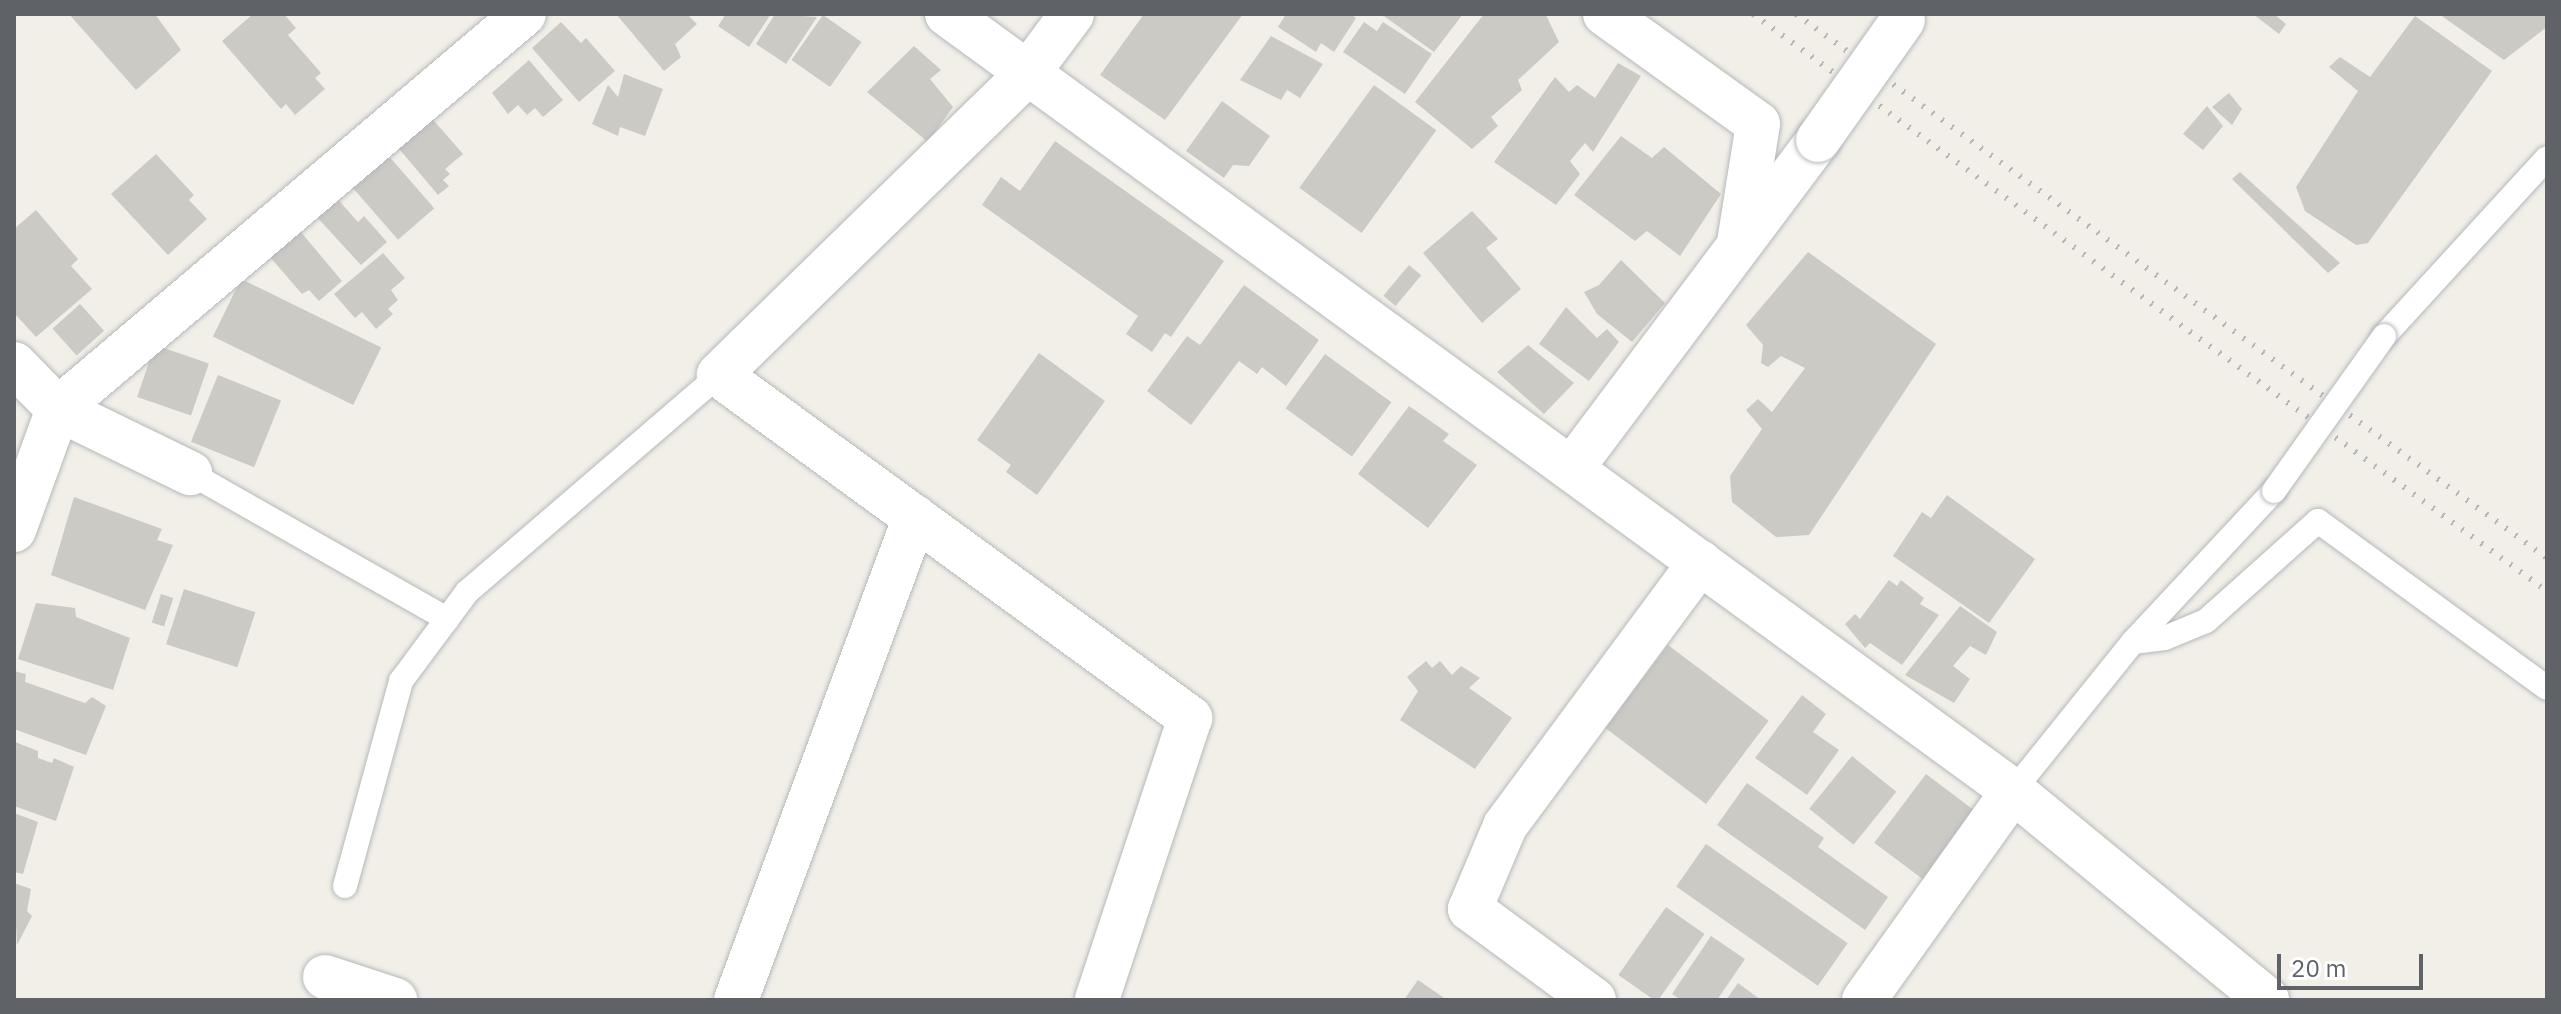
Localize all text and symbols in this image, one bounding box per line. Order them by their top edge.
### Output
scale bar [2281,938,2427,988]
text: 20 m [2291,952,2346,984]

